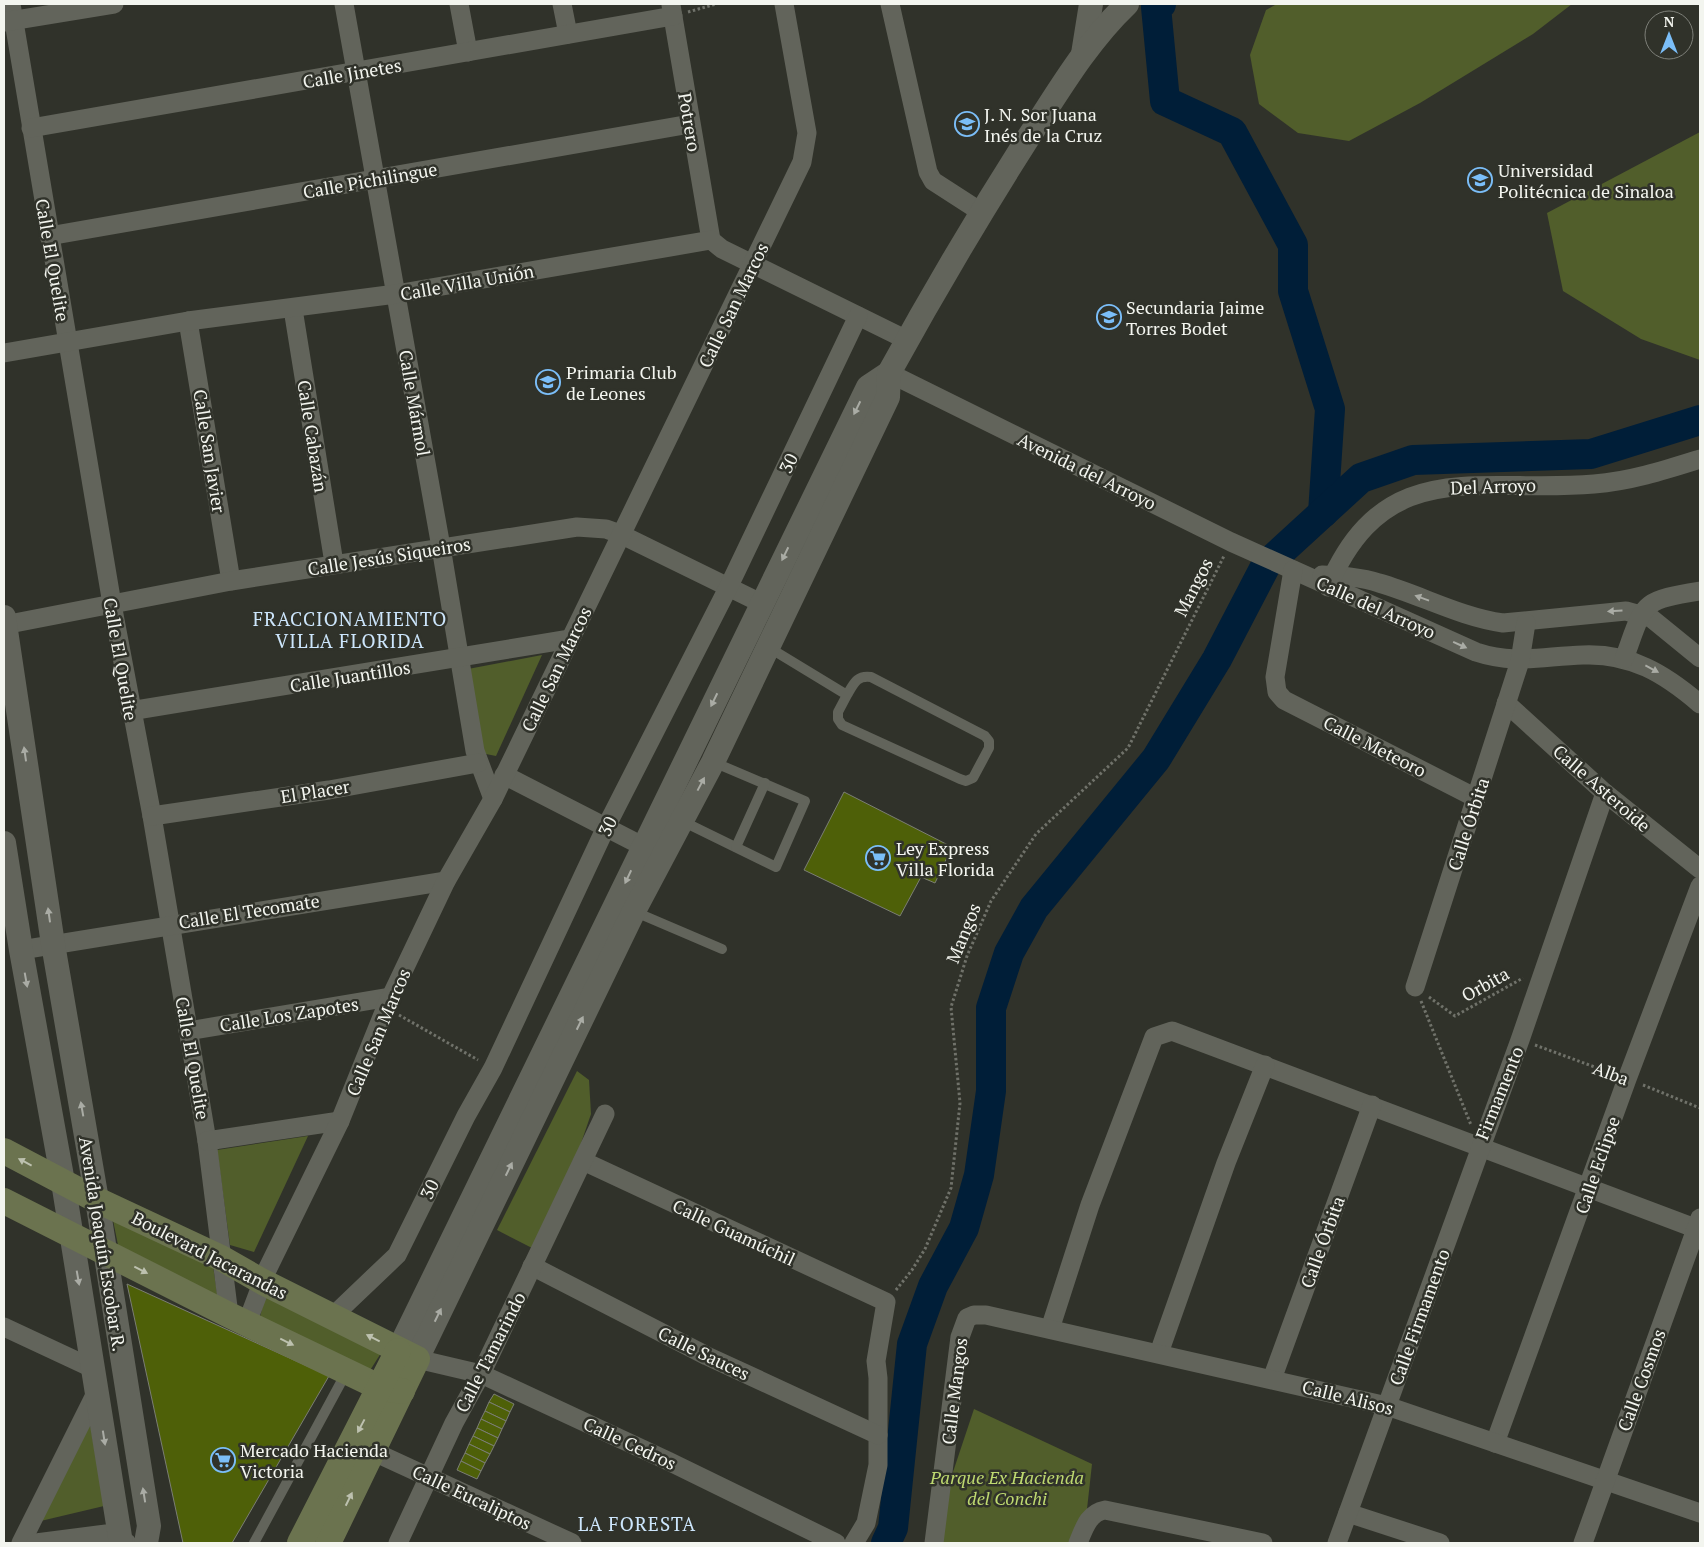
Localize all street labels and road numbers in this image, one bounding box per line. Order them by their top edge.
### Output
street label: Calle Jinetes [301,53,403,93]
street label: Potrero [673,91,707,153]
street label: Calle Pichilingue [301,156,439,204]
street label: Calle El Quelite [30,197,76,323]
street label: Calle San Marcos [692,239,774,371]
street label: Calle Villa Unión [398,258,536,306]
street label: Calle Mármol [394,348,436,458]
street label: Calle Cabazán [292,378,334,494]
street label: Calle San Javier [188,388,232,514]
street label: Avenida del Arroyo [1014,427,1160,515]
street label: 30 [773,449,803,477]
street label: Del Arroyo [1450,473,1536,499]
street label: Calle Jesús Siqueiros [306,531,472,581]
street label: Mangos [1168,554,1218,620]
street label: Calle del Arroyo [1313,570,1439,644]
street label: Calle El Quelite [98,596,144,722]
street label: Calle San Marcos [515,603,597,735]
street label: Calle Juantillos [288,655,412,697]
street label: Calle Meteoro [1320,710,1430,782]
street label: Calle Asteroide [1548,739,1656,837]
street label: El Placer [279,774,351,808]
street label: Calle Órbita [1442,775,1494,873]
street label: 30 [592,812,622,840]
street label: Calle El Tecomate [177,888,321,934]
street label: Mangos [940,899,986,967]
street label: Orbita [1457,961,1513,1007]
street label: Calle San Marcos [340,965,416,1099]
street label: Calle Los Zapotes [218,991,360,1037]
street label: Calle El Quelite [170,995,216,1121]
street label: Firmamento [1469,1043,1529,1143]
street label: Alba [1590,1055,1632,1091]
street label: Calle Eclipse [1569,1113,1625,1217]
street label: Avenida Joaquín Escobar R. [74,1135,132,1353]
street label: 30 [414,1175,444,1203]
street label: Calle Guamúchil [669,1193,799,1271]
street label: Calle Órbita [1294,1193,1350,1291]
street label: Boulevard Jacarandas [128,1205,292,1305]
street label: Calle Firmamento [1383,1245,1455,1389]
street label: Calle Tamarindo [449,1288,531,1416]
street label: Calle Sauces [654,1321,754,1385]
street label: Calle Cosmos [1611,1326,1671,1434]
street label: Calle Mangos [936,1336,972,1446]
street label: Calle Alisos [1300,1374,1396,1420]
street label: Calle Cedros [580,1411,680,1475]
street label: Calle Eucaliptos [409,1459,535,1535]

